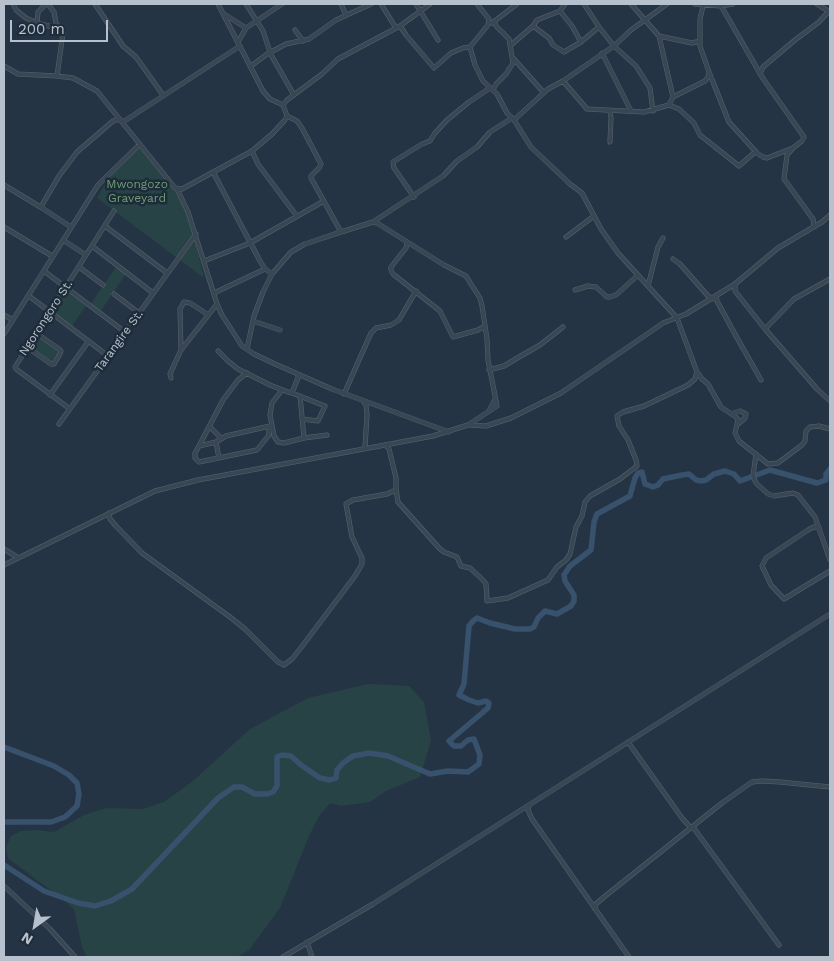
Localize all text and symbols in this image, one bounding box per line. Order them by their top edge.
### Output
scale bar [12,10,110,42]
text: 200 m [18,20,65,38]
park label: Mwongozo Graveyard [106,177,168,205]
street label: Ngorongoro St. [16,278,76,358]
street label: Tarangire St. [92,307,146,375]
north arrow [10,901,60,951]
text: N [18,929,36,948]

